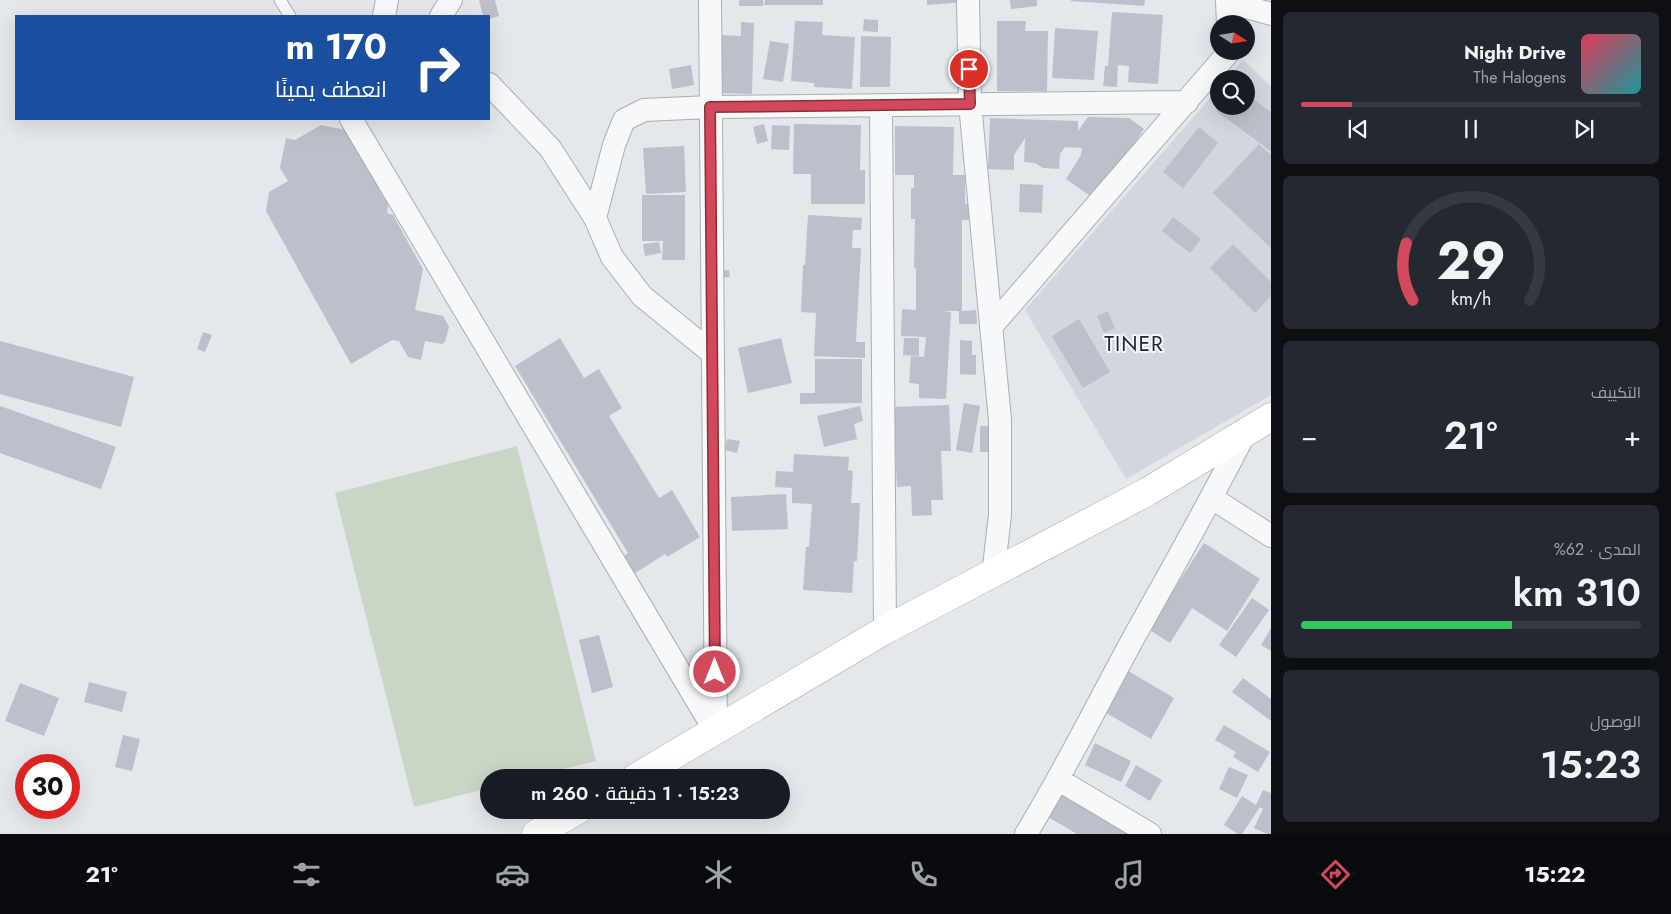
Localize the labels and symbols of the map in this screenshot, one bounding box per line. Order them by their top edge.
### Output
north arrow [1210,15,1255,60]
pin [948,48,990,90]
district label: TINER [1104,329,1164,359]
position arrow [688,645,740,697]
speed limit sign: 30 [15,754,80,819]

